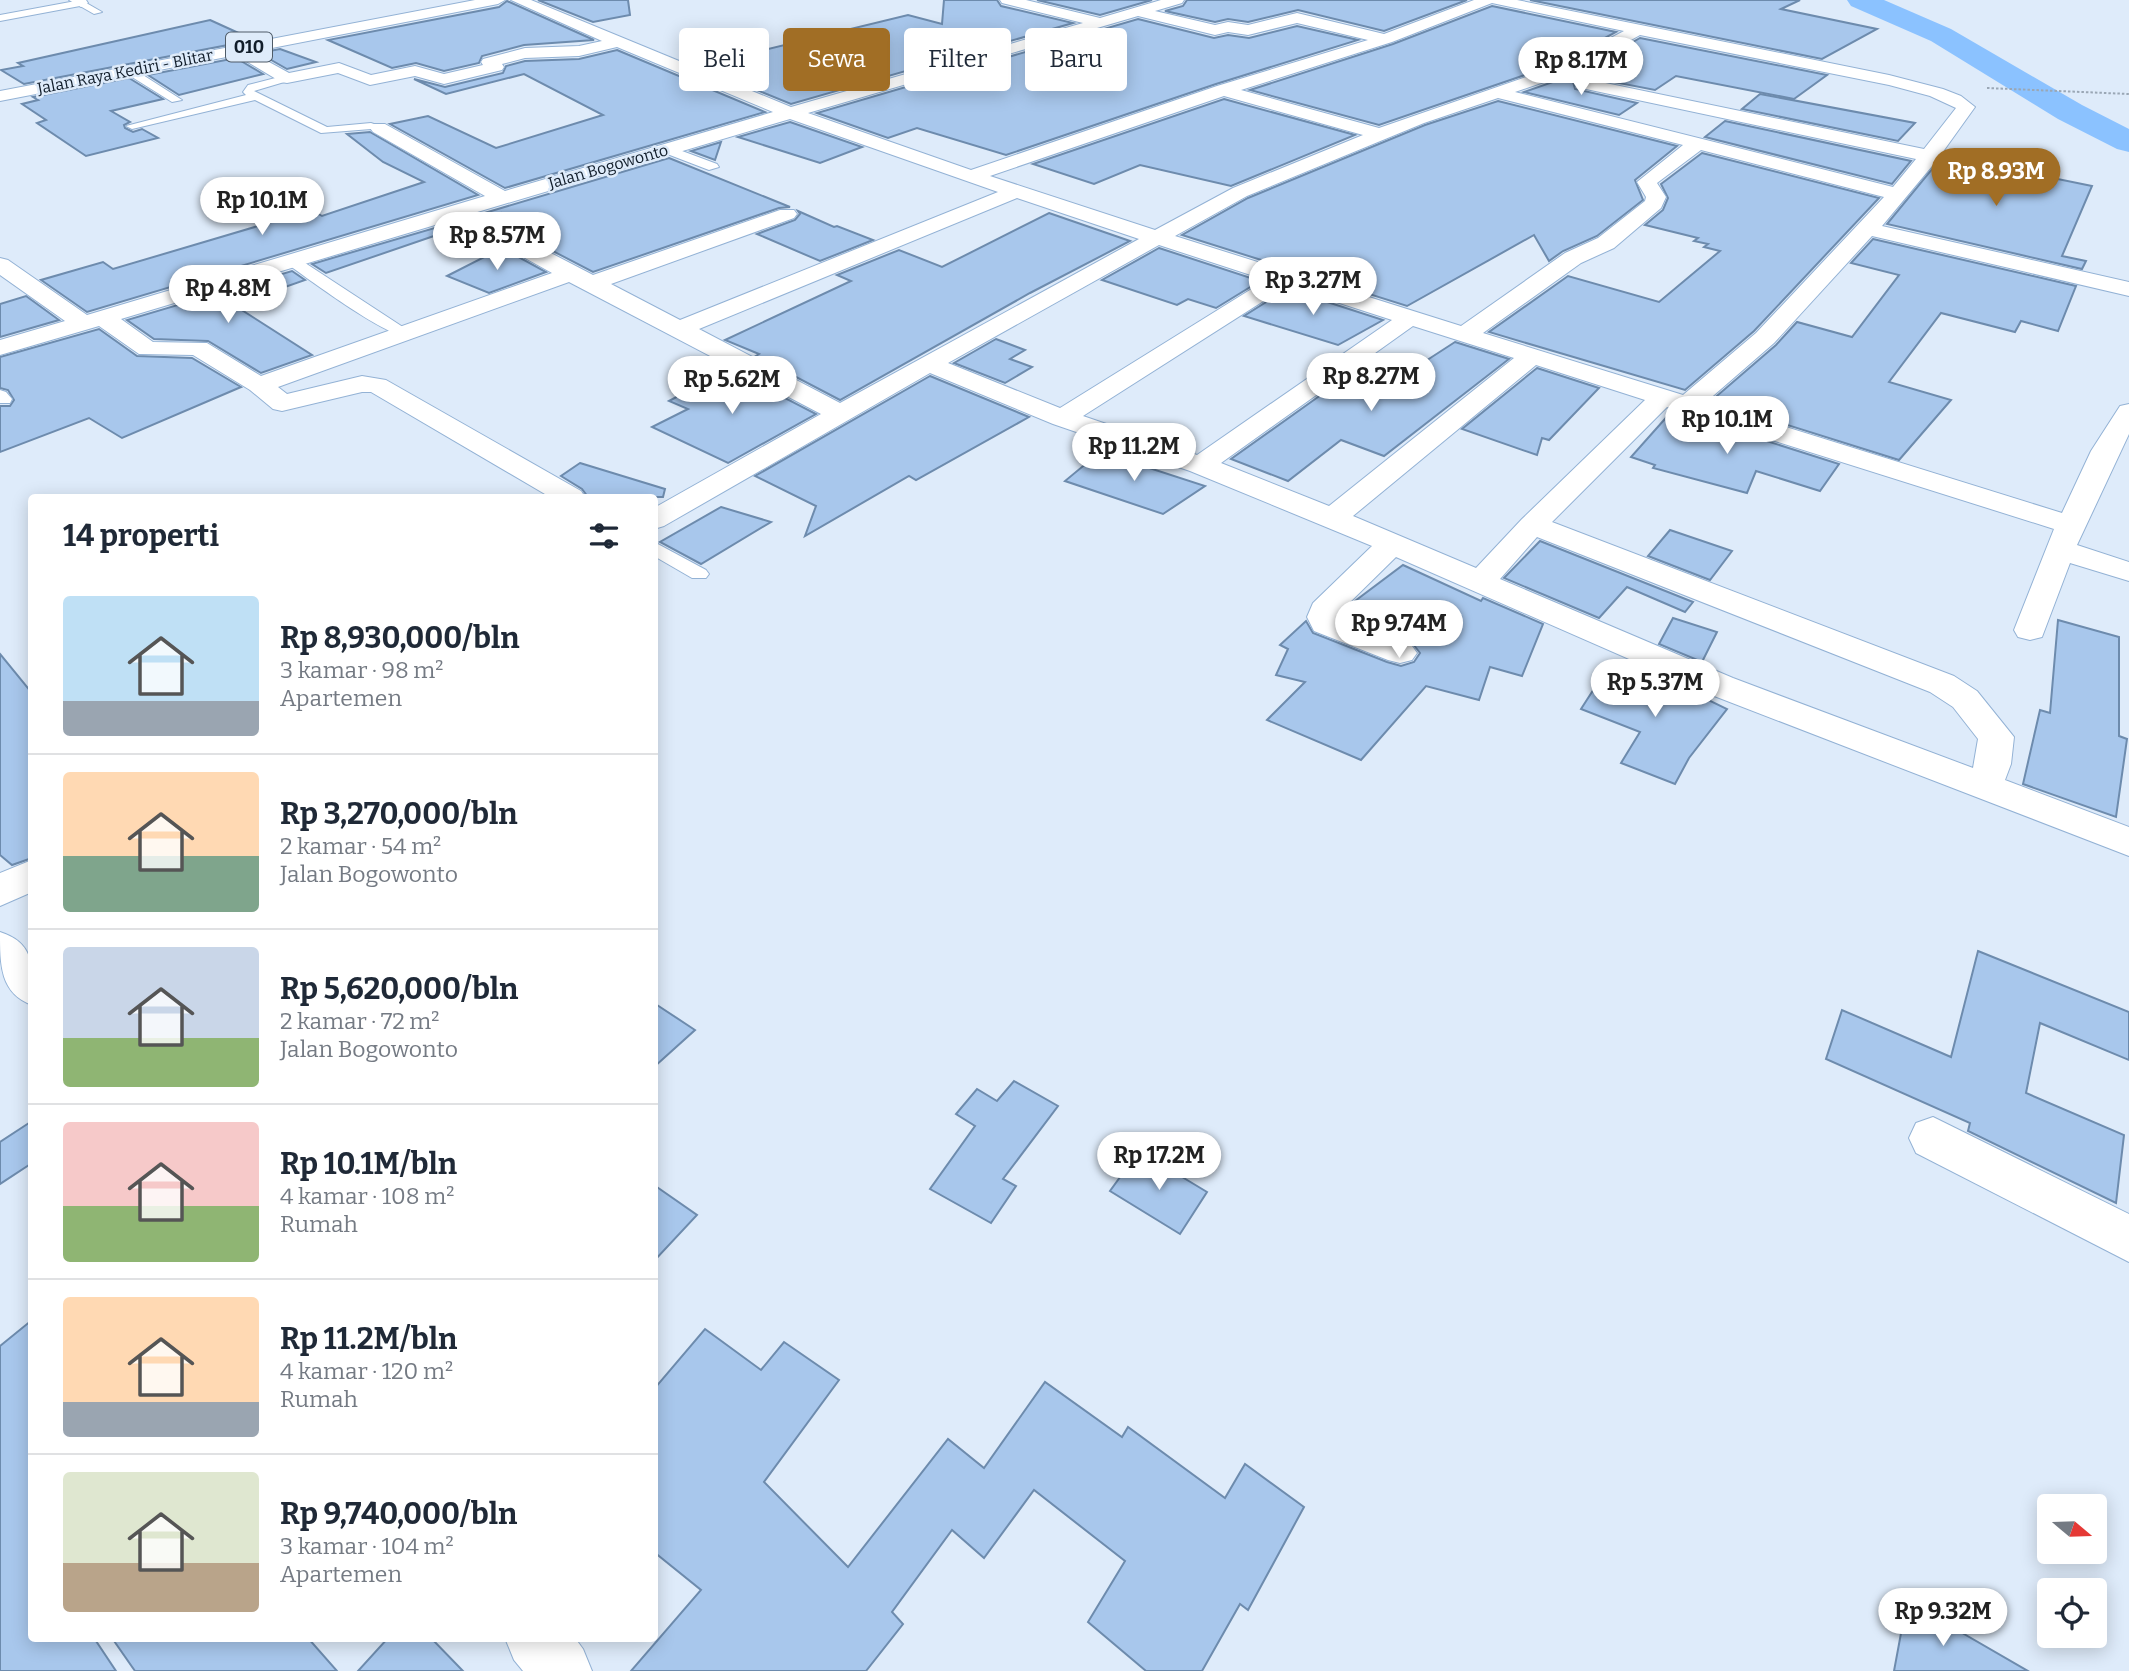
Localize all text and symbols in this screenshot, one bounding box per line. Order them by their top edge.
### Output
chip: Beli [679,28,769,91]
chip: Sewa [783,28,890,91]
chip: Filter [904,28,1011,91]
chip: Baru [1025,28,1127,91]
road number: 010 [226,32,272,62]
pin: Rp 8.17M [1509,38,1653,97]
street label: Jalan Raya Kediri - Blitar [35,45,215,98]
text: Rp 8.17M [1534,46,1628,74]
street label: Jalan Bogowonto [545,140,670,193]
pin: Rp 8.93M [1924,148,2068,208]
text: Rp 8.93M [1947,157,2045,185]
pin: Rp 10.1M [190,177,334,237]
text: Rp 10.1M [216,186,308,214]
pin: Rp 8.57M [425,212,569,272]
text: Rp 8.57M [449,221,545,249]
pin: Rp 3.27M [1241,258,1385,317]
pin: Rp 4.8M [163,266,293,325]
text: Rp 3.27M [1265,266,1361,294]
text: Rp 4.8M [185,274,271,302]
pin: Rp 8.27M [1299,354,1443,413]
pin: Rp 5.62M [660,356,804,416]
text: Rp 8.27M [1322,362,1420,390]
text: Rp 5.62M [684,365,780,393]
pin: Rp 10.1M [1655,396,1799,456]
text: Rp 10.1M [1681,405,1773,433]
pin: Rp 11.2M [1062,424,1206,483]
text: Rp 11.2M [1088,432,1180,460]
icon: filters [585,517,623,555]
text: 14 properti [63,518,219,554]
pin: Rp 9.74M [1327,600,1471,660]
text: Rp 9.74M [1351,609,1447,637]
text: Rp 8,930,000/bln [280,620,520,656]
icon: home [119,624,203,708]
text: 3 kamar · 98 m² [280,656,443,684]
pin: Rp 5.37M [1583,660,1727,719]
text: Rp 5.37M [1607,668,1703,696]
text: Apartemen [280,684,402,712]
text: Rp 3,270,000/bln [280,796,518,832]
icon: home [119,800,203,884]
text: 2 kamar · 54 m² [280,832,441,860]
text: Jalan Bogowonto [280,860,458,888]
text: Rp 5,620,000/bln [280,971,518,1007]
icon: home [119,975,203,1059]
text: 2 kamar · 72 m² [280,1007,439,1035]
text: Jalan Bogowonto [280,1035,458,1063]
pin: Rp 17.2M [1087,1132,1231,1192]
text: Rp 17.2M [1113,1141,1205,1169]
text: Rp 10.1M/bln [280,1146,457,1182]
icon: home [119,1150,203,1234]
text: 4 kamar · 108 m² [280,1182,454,1210]
text: Rumah [280,1210,358,1238]
text: Rp 11.2M/bln [280,1321,457,1357]
icon: home [119,1325,203,1409]
text: 4 kamar · 120 m² [280,1357,453,1385]
text: Rumah [280,1385,358,1413]
north arrow [2037,1494,2107,1564]
map controls [2037,1494,2107,1648]
text: Rp 9,740,000/bln [280,1496,517,1532]
icon: home [119,1500,203,1584]
text: 3 kamar · 104 m² [280,1532,454,1560]
text: Apartemen [280,1560,402,1588]
button: locate [2037,1578,2107,1648]
pin: Rp 9.32M [1871,1588,2015,1648]
text: Rp 9.32M [1894,1597,1992,1625]

